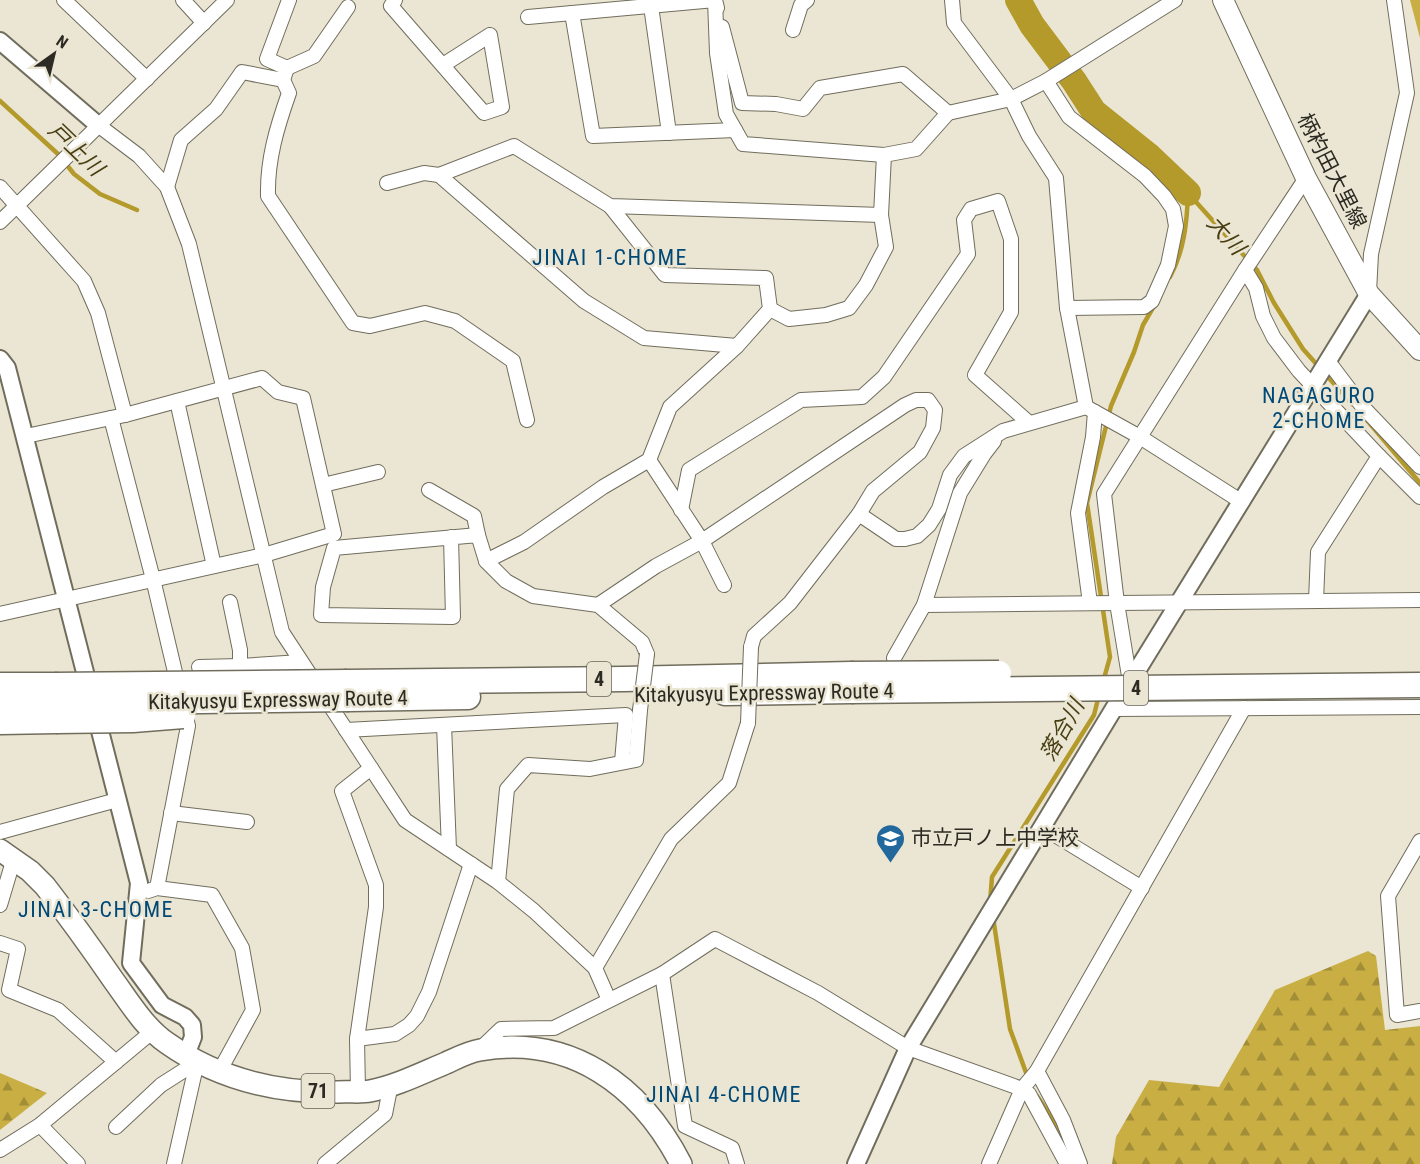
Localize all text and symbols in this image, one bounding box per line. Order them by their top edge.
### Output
north arrow [24,24,84,84]
text: N [53,31,71,53]
street label: 柄杓田大里線 [1293,109,1371,233]
water label: 戸上川 [44,117,110,182]
water label: 大川 [1202,210,1251,261]
district label: JINAI 1-CHOME [532,245,688,270]
district label: NAGAGURO 2-CHOME [1262,383,1376,433]
road number: 4 [587,662,611,696]
road number: 4 [1124,671,1148,705]
street label: Kitakyusyu Expressway Route 4 [634,679,894,707]
street label: Kitakyusyu Expressway Route 4 [148,686,408,714]
water label: 落合川 [1035,693,1090,765]
school or university icon: 市立戸ノ上中学校 [874,822,906,864]
place label: 市立戸ノ上中学校 [911,826,1079,850]
district label: JINAI 3-CHOME [18,897,174,922]
road number: 71 [302,1074,334,1108]
district label: JINAI 4-CHOME [646,1082,802,1107]

